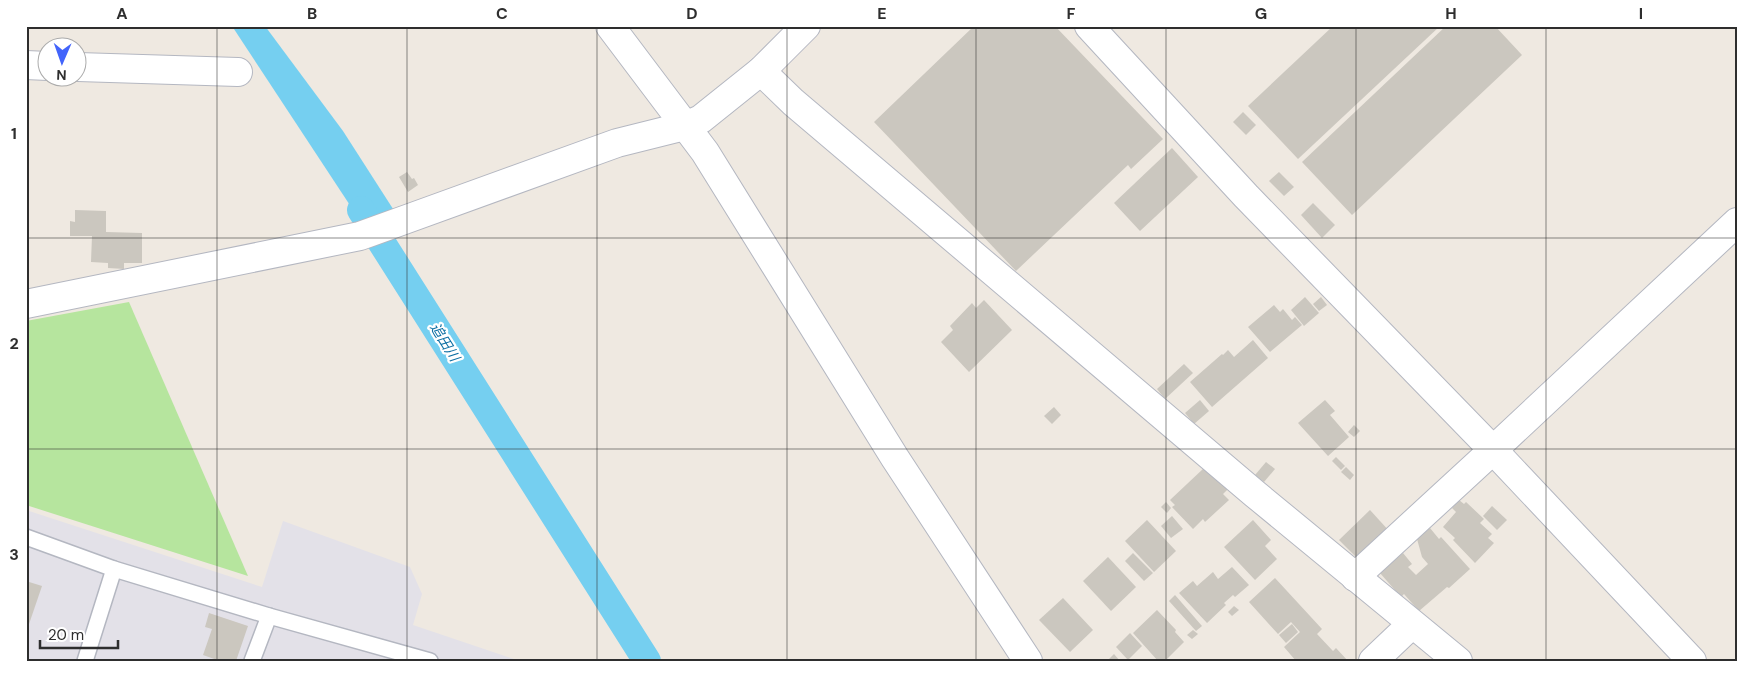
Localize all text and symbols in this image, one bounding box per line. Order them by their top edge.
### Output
text: A [116,3,128,24]
text: B [307,3,317,24]
text: C [496,3,508,24]
text: D [686,3,698,24]
text: E [877,3,887,24]
text: F [1067,3,1076,24]
text: G [1255,3,1267,24]
text: H [1445,3,1457,24]
text: I [1639,3,1643,24]
north arrow [38,38,88,88]
text: N [56,66,67,84]
text: 1 [11,123,17,144]
water label: 追田川 [426,319,465,366]
text: 2 [9,333,19,354]
text: 3 [9,544,19,565]
scale bar [40,617,118,649]
text: 20 m [48,625,84,645]

